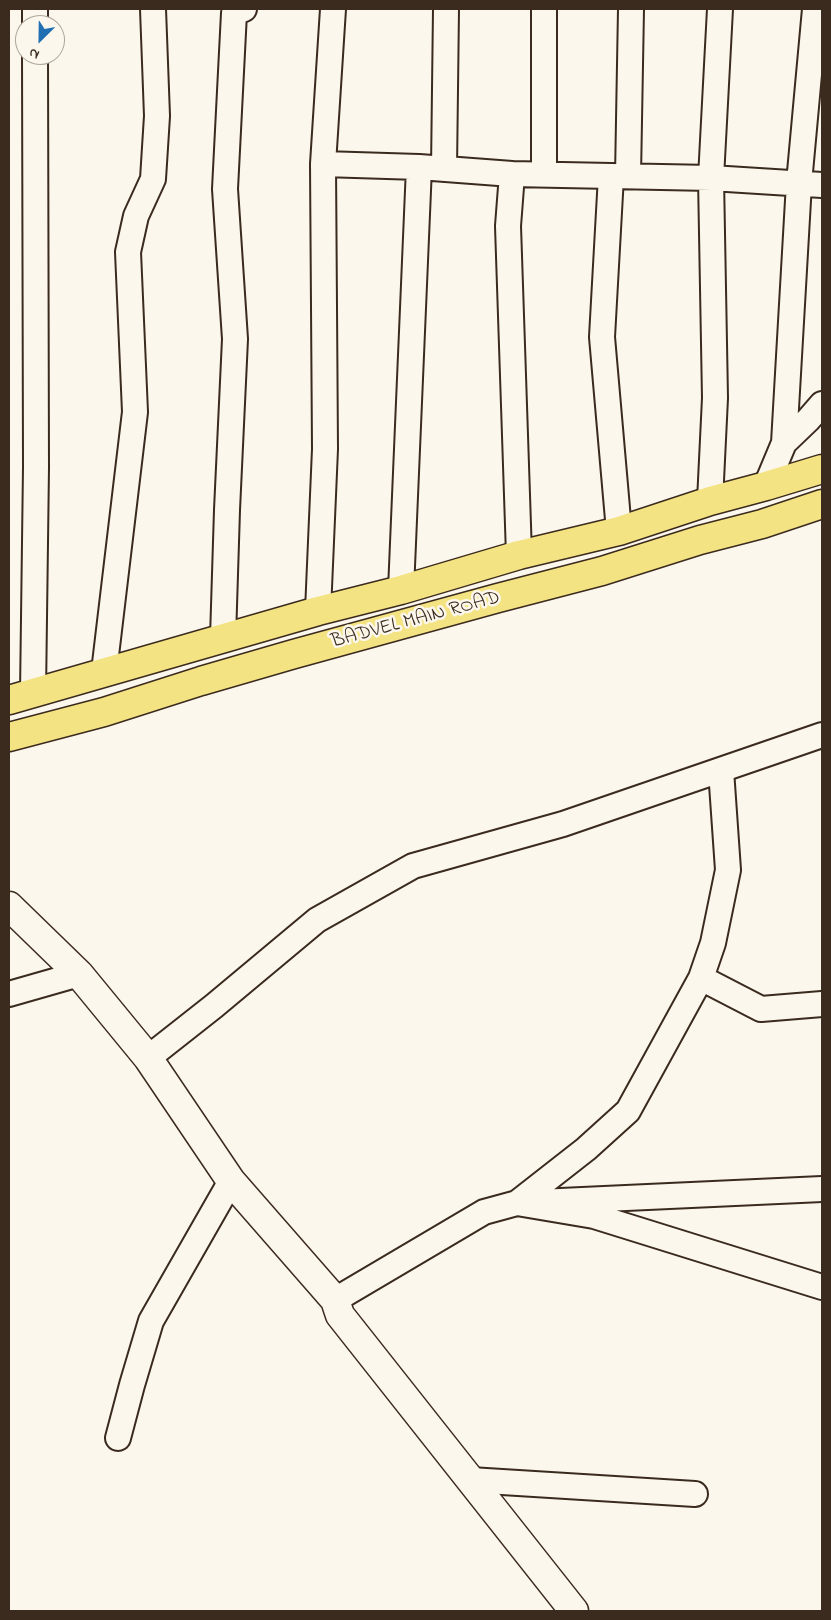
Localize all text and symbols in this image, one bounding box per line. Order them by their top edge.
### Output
north arrow [15,15,65,65]
text: N [26,42,43,65]
street label: BADVEL MAIN ROAD [329,587,503,655]

